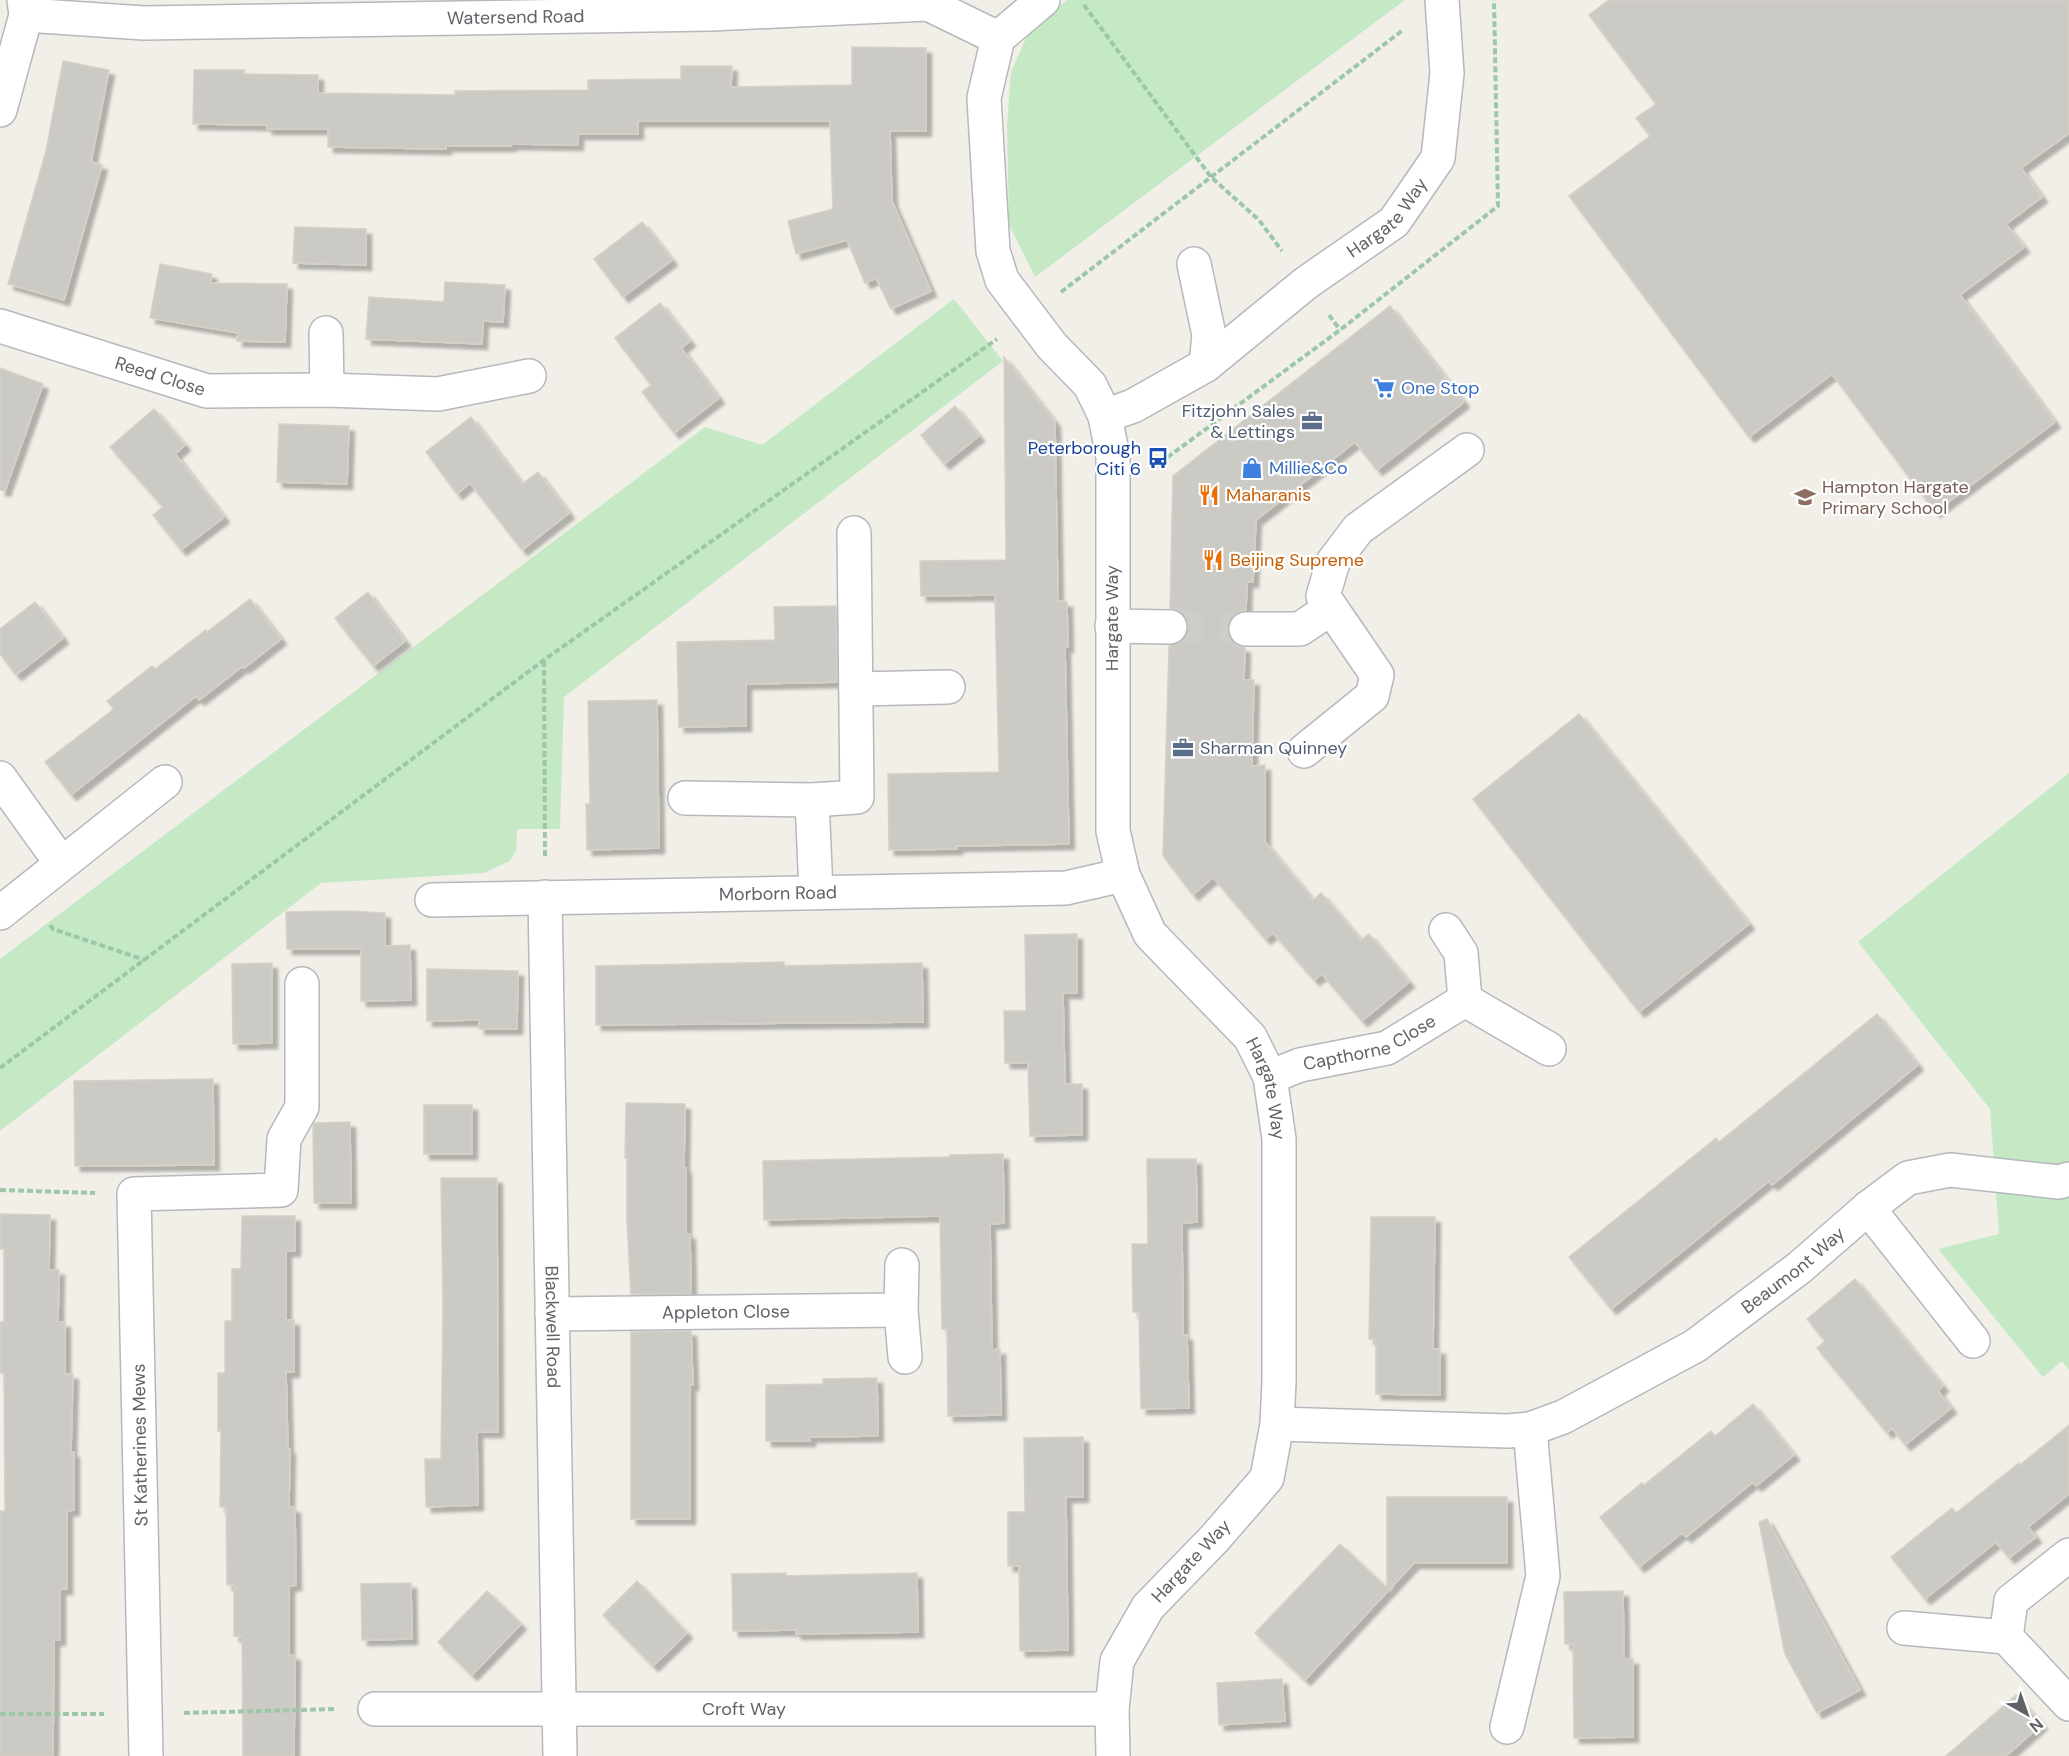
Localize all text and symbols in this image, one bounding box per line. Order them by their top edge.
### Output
street label: Watersend Road [447,4,585,30]
street label: Hargate Way [1342,173,1433,263]
street label: Reed Close [112,351,209,402]
supermarket icon: One Stop [1372,376,1396,400]
place label: One Stop [1401,376,1479,400]
place label: Fitzjohn Sales & Lettings [1182,399,1295,444]
office icon: Fitzjohn Sales & Lettings [1300,409,1324,433]
place label: Peterborough Citi 6 [1028,436,1141,481]
bus stop icon: Peterborough Citi 6 [1146,446,1170,470]
shop icon: Millie&Co [1240,456,1264,480]
place label: Millie&Co [1269,456,1348,480]
place label: Hampton Hargate Primary School [1822,475,1969,520]
restaurant icon: Maharanis [1197,483,1221,507]
place label: Maharanis [1226,483,1311,507]
school or university icon: Hampton Hargate Primary School [1793,485,1817,509]
restaurant icon: Beijing Supreme [1201,548,1225,572]
place label: Beijing Supreme [1230,548,1364,572]
street label: Hargate Way [1100,565,1124,671]
office icon: Sharman Quinney [1171,736,1195,760]
place label: Sharman Quinney [1200,736,1347,760]
street label: Morborn Road [719,880,837,907]
street label: Capthorne Close [1301,1009,1440,1076]
street label: Hargate Way [1240,1033,1291,1141]
street label: Beaumont Way [1736,1222,1850,1319]
street label: Blackwell Road [539,1266,566,1388]
street label: Appleton Close [662,1299,790,1325]
street label: St Katherines Mews [127,1363,153,1527]
street label: Hargate Way [1146,1514,1236,1608]
north arrow [1997,1684,2057,1744]
street label: Croft Way [702,1697,786,1721]
text: N [2025,1713,2048,1737]

